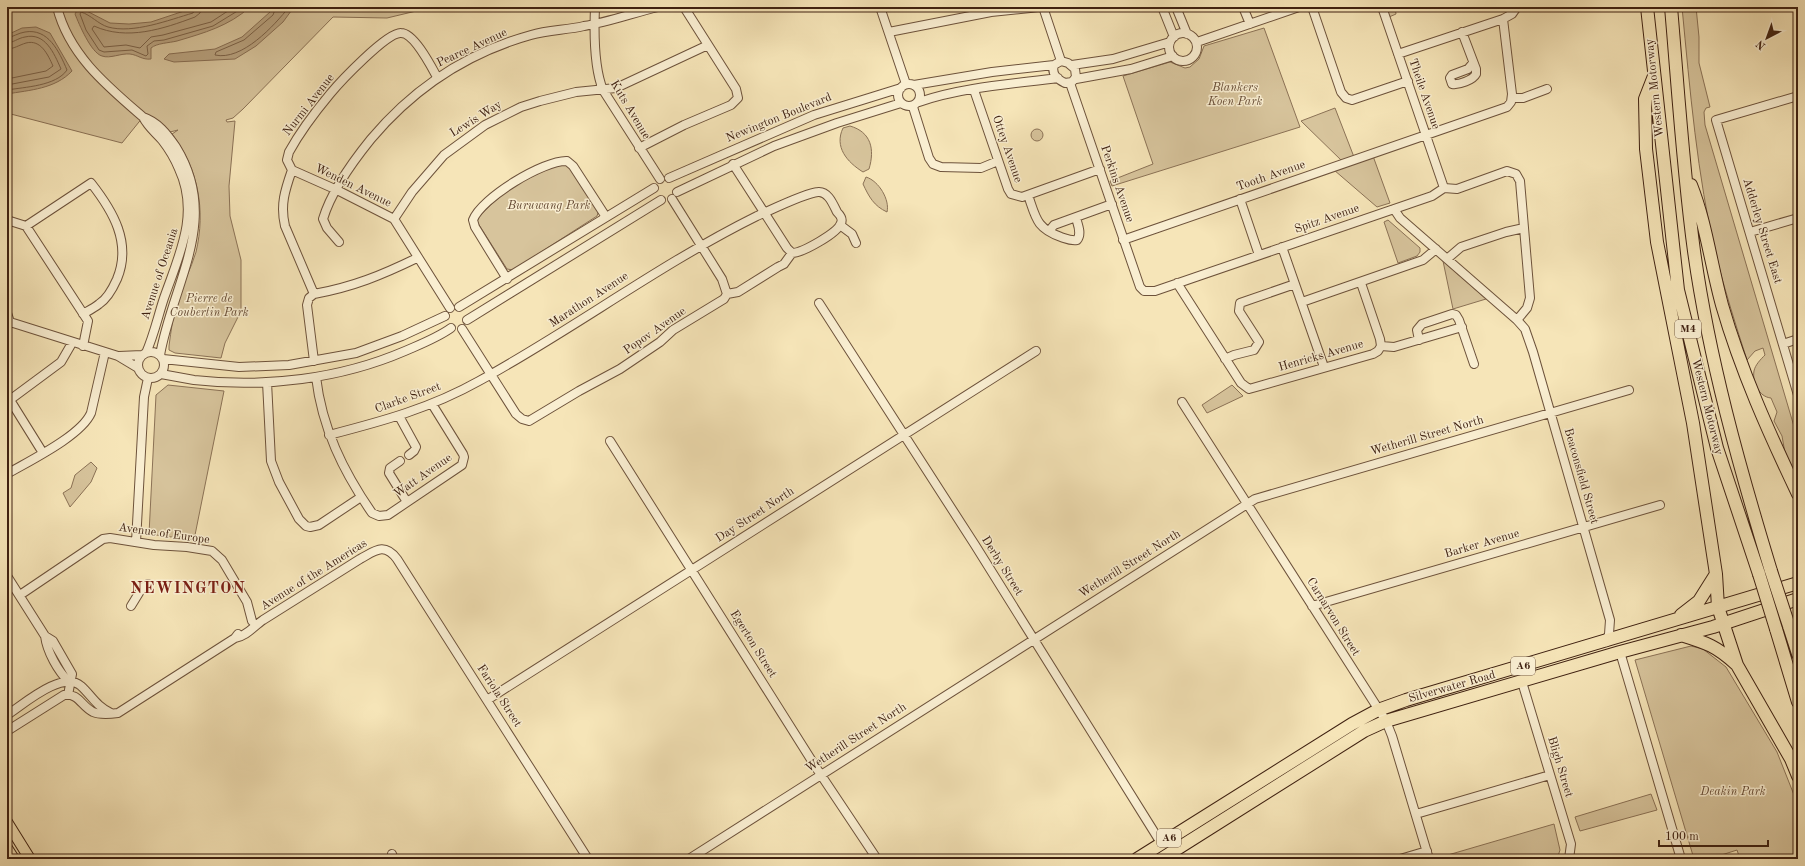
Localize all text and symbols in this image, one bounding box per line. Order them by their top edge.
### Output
north arrow [1747,18,1787,58]
street label: Pearce Avenue [435,26,509,70]
text: N [1754,37,1768,51]
street label: Western Motorway [1644,38,1666,138]
street label: Theile Avenue [1406,57,1442,131]
street label: Nurmi Avenue [281,71,337,138]
street label: Kuts Avenue [608,78,652,142]
park label: Blankers Koen Park [1207,82,1262,108]
street label: Newington Boulevard [724,91,834,145]
street label: Lewis Way [448,98,505,140]
street label: Ottey Avenue [990,114,1024,185]
street label: Perkins Avenue [1098,144,1136,225]
street label: Tooth Avenue [1235,158,1307,193]
street label: Wenden Avenue [313,162,394,210]
street label: Adderley Street East [1740,177,1784,285]
park label: Buruwang Park [507,200,591,212]
street label: Spitz Avenue [1293,202,1361,236]
street label: Avenue of Oceania [140,227,180,321]
street label: Marathon Avenue [547,270,631,330]
park label: Pierre de Coubertin Park [169,293,249,319]
street label: Popov Avenue [622,305,689,357]
road number: M4 [1675,320,1701,338]
street label: Henricks Avenue [1277,338,1365,374]
street label: Western Motorway [1689,358,1725,457]
street label: Clarke Street [373,381,443,415]
street label: Wetherill Street North [1369,414,1486,458]
street label: Beaconsfield Street [1562,427,1600,525]
street label: Watt Avenue [392,451,455,500]
street label: Day Street North [714,485,797,545]
street label: Avenue of Europe [118,522,211,546]
street label: Barker Avenue [1443,527,1521,560]
street label: Wetherill Street North [1077,528,1183,600]
street label: Derby Street [979,534,1025,598]
street label: Avenue of the Americas [259,537,369,613]
street label: Carnarvon Street [1304,576,1362,658]
district label: NEWINGTON [130,581,246,597]
street label: Egerton Street [728,608,778,680]
road number: A6 [1511,657,1535,675]
street label: Fariola Street [474,663,524,729]
street label: Silverwater Road [1407,669,1497,705]
street label: Wetherill Street North [803,701,909,775]
street label: Bligh Street [1545,735,1575,799]
park label: Deakin Park [1699,786,1766,798]
scale bar [1659,822,1768,848]
road number: A6 [1157,829,1181,847]
text: 100 m [1665,831,1699,843]

